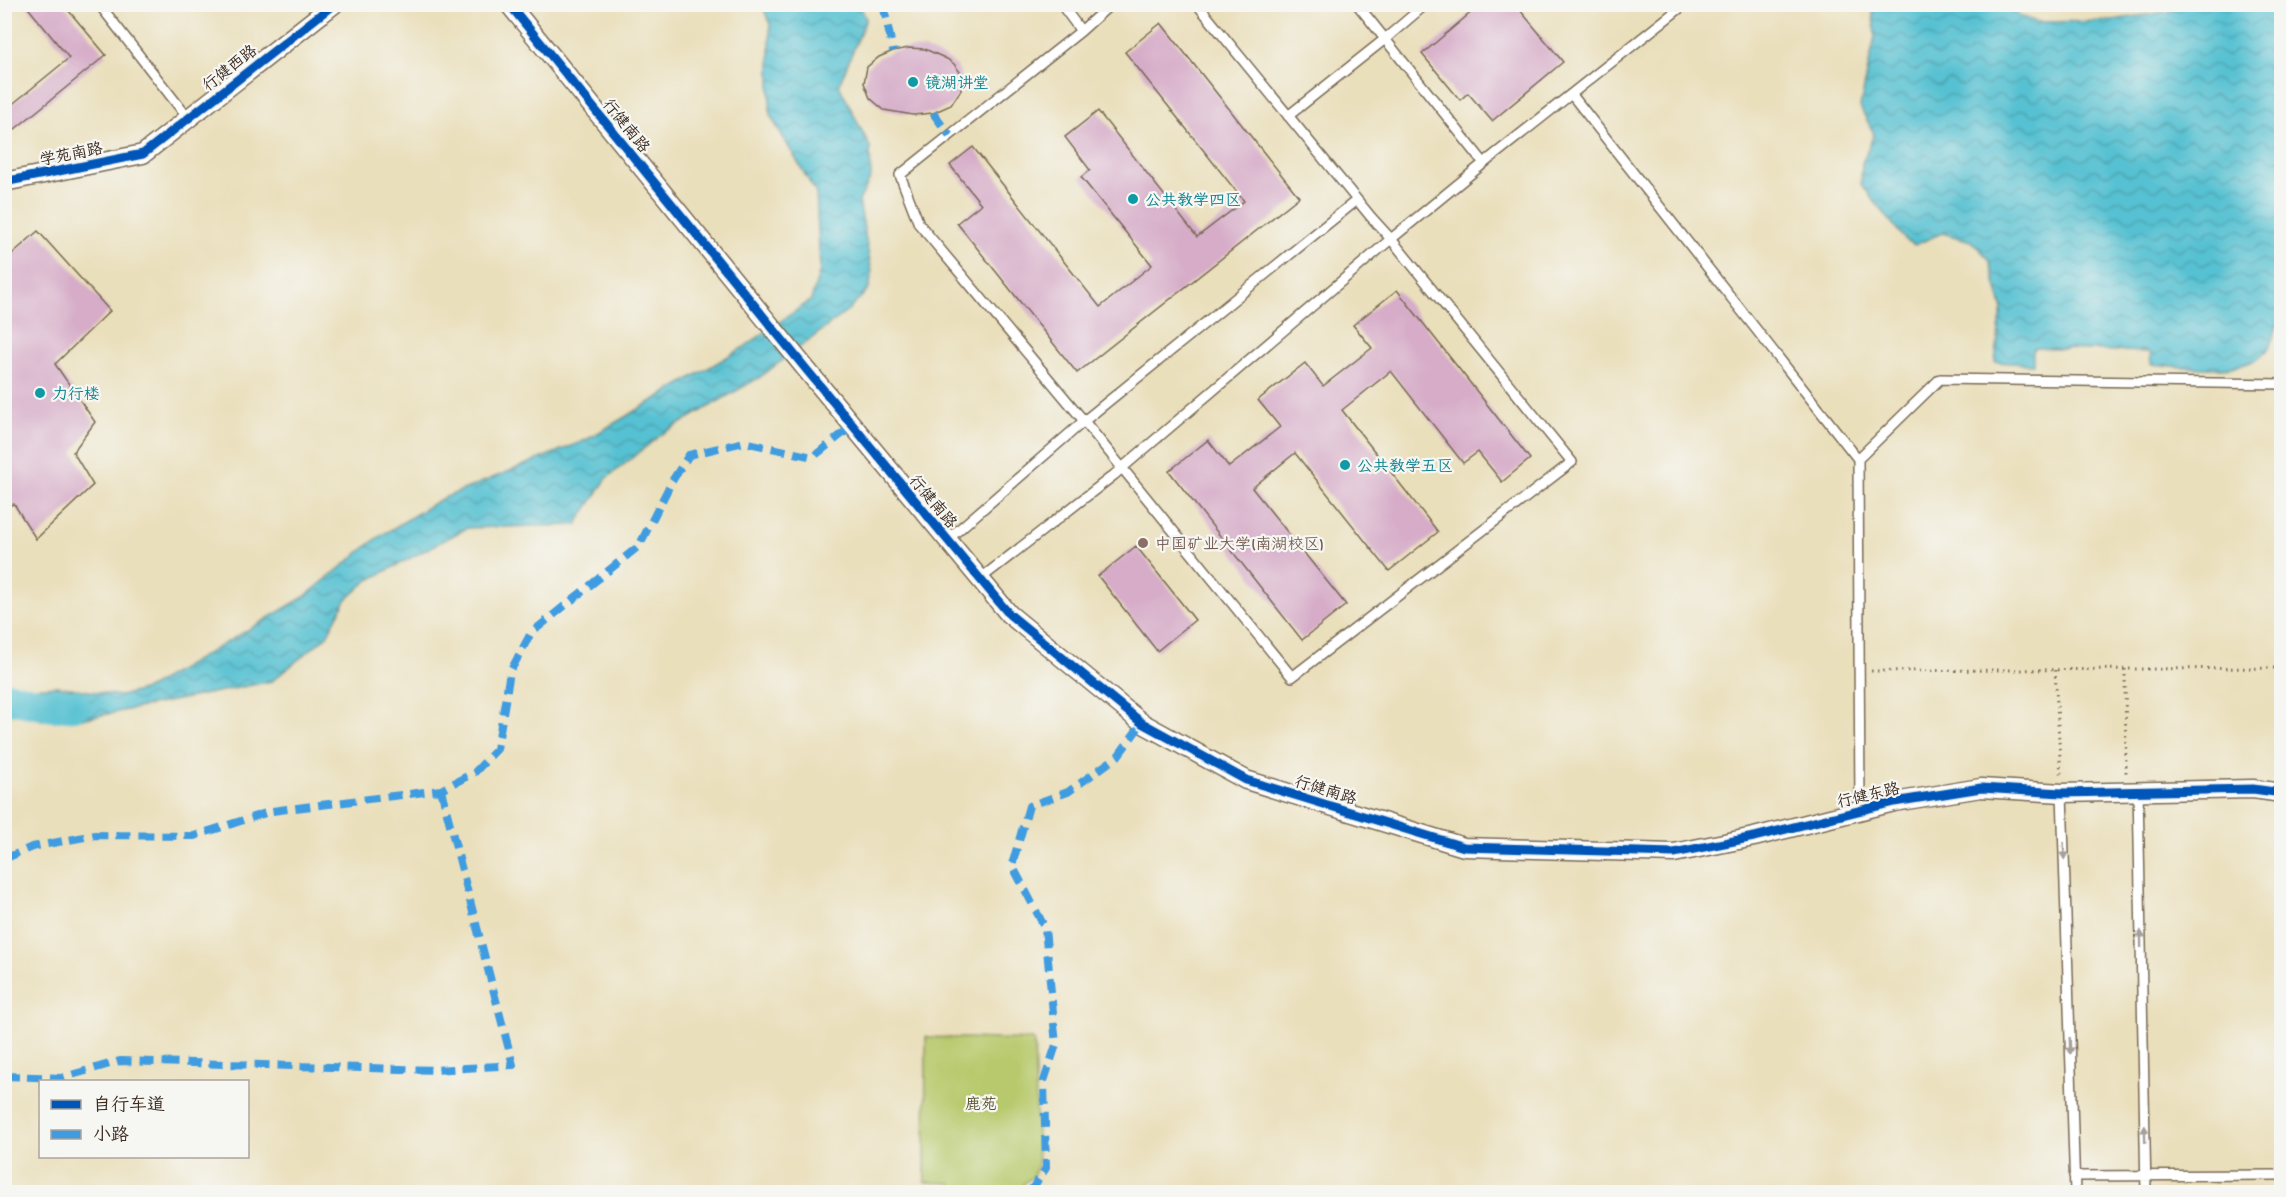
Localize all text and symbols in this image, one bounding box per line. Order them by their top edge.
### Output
street label: 行健西路 [199,41,262,97]
marker: 镜湖讲堂 [906,75,920,89]
place label: 镜湖讲堂 [925,75,989,95]
street label: 行健南路 [597,95,653,158]
street label: 学苑南路 [38,139,105,172]
marker: 公共教学四区 [1126,192,1140,206]
place label: 公共教学四区 [1145,192,1241,212]
place label: 力行楼 [52,385,100,406]
marker: 力行楼 [33,386,47,400]
marker: 公共教学五区 [1338,458,1352,472]
place label: 公共教学五区 [1357,458,1453,478]
street label: 行健南路 [903,471,961,534]
place label: 中国矿业大学(南湖校区) [1155,535,1324,556]
marker: 中国矿业大学(南湖校区) [1136,536,1150,550]
street label: 行健南路 [1292,772,1359,811]
street label: 行健东路 [1835,779,1902,814]
one-way arrow [2059,842,2069,861]
one-way arrow [2136,930,2146,949]
one-way arrow [2066,1036,2075,1055]
legend [39,1080,249,1158]
text: 自行车道 [93,1095,165,1117]
park label: 鹿苑 [965,1095,997,1116]
text: 小路 [93,1125,129,1147]
one-way arrow [2140,1125,2150,1144]

